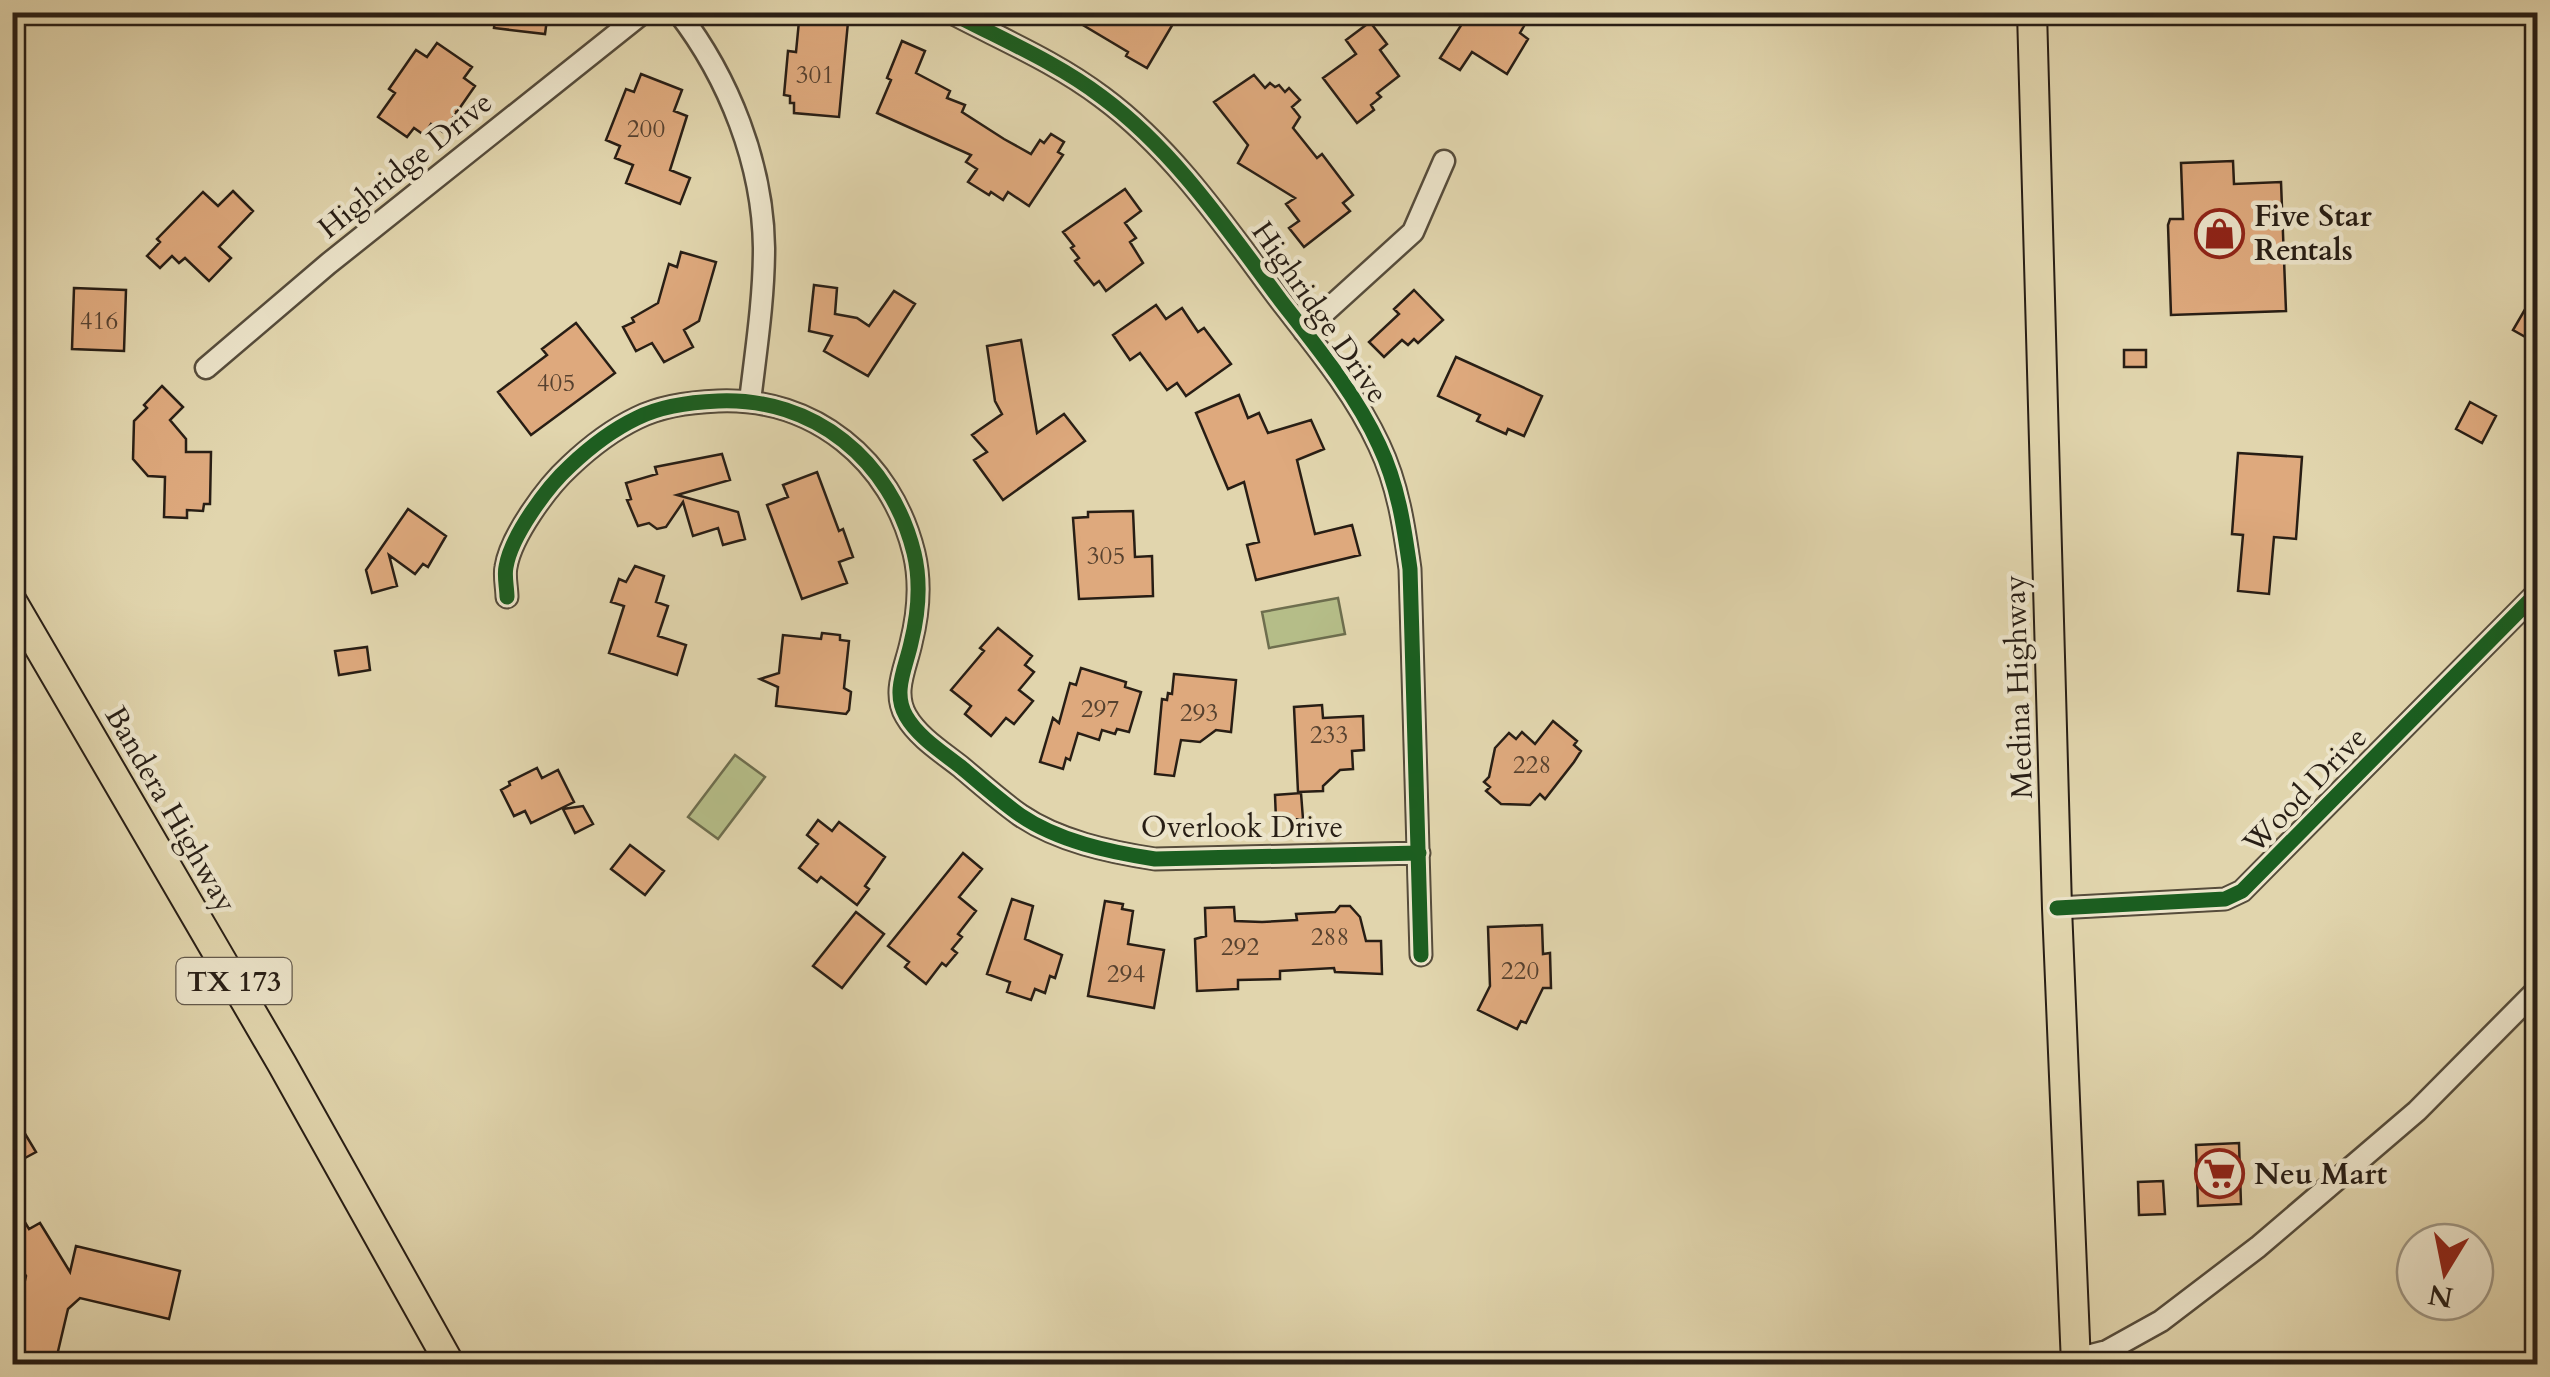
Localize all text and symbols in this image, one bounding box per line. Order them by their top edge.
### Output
house number: 301 [796,58,834,92]
street label: Highridge Drive [310,82,501,248]
house number: 200 [627,112,665,146]
place label: Five Star Rentals [2254,196,2373,271]
shop icon: Five Star Rentals [2193,207,2245,259]
street label: Highridge Drive [1242,213,1398,411]
house number: 416 [80,304,118,338]
house number: 405 [537,366,575,400]
house number: 305 [1087,539,1125,573]
street label: Medina Highway [1994,574,2043,800]
house number: 297 [1081,692,1119,726]
house number: 293 [1180,696,1218,730]
street label: Bandera Highway [95,699,246,920]
house number: 233 [1310,718,1348,752]
street label: Wood Drive [2234,718,2376,864]
house number: 228 [1513,748,1551,782]
street label: Overlook Drive [1141,807,1343,848]
house number: 288 [1311,920,1349,954]
house number: 292 [1221,930,1259,964]
house number: 220 [1501,954,1539,988]
house number: 294 [1107,957,1145,991]
road number: TX 173 [176,958,292,1004]
supermarket icon: Neu Mart [2193,1148,2245,1200]
place label: Neu Mart [2254,1154,2388,1195]
north arrow [2395,1222,2495,1322]
text: N [2426,1275,2456,1316]

